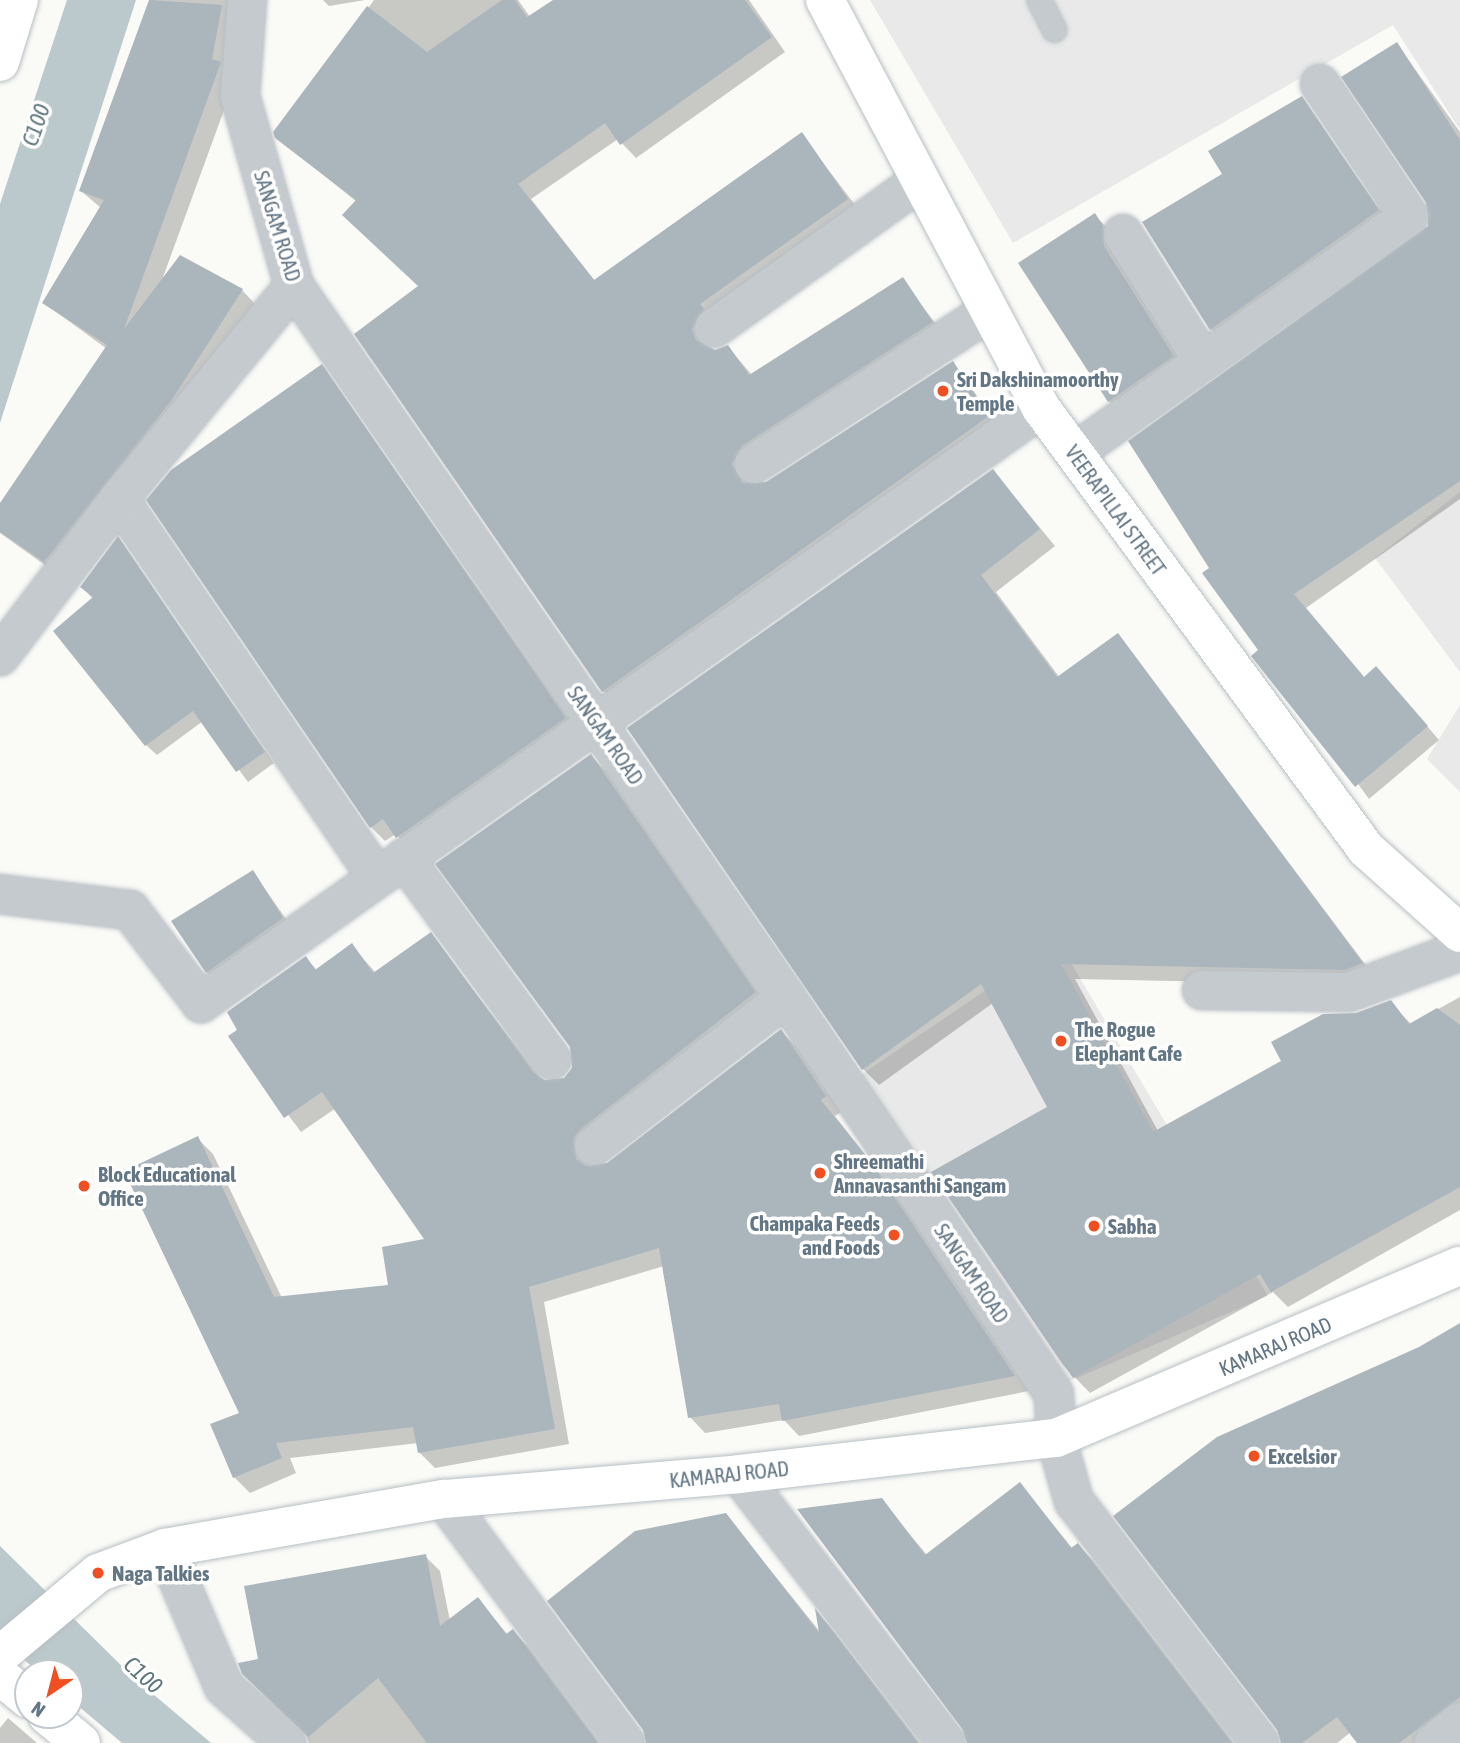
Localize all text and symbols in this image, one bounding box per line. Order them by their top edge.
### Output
water label: C100 [16,100,56,150]
street label: SANGAM ROAD [249,168,307,284]
place label: Sri Dakshinamoorthy Temple [957,366,1119,416]
marker: Sri Dakshinamoorthy Temple [935,383,951,399]
street label: VEERAPILLAI STREET [1060,440,1172,580]
street label: SANGAM ROAD [563,681,649,789]
place label: The Rogue Elephant Cafe [1075,1016,1182,1066]
marker: The Rogue Elephant Cafe [1053,1033,1069,1049]
place label: Shreemathi Annavasanthi Sangam [834,1148,1006,1198]
place label: Block Educational Office [98,1161,236,1211]
marker: Shreemathi Annavasanthi Sangam [812,1165,828,1181]
marker: Block Educational Office [76,1178,92,1194]
place label: Champaka Feeds and Foods [750,1210,880,1260]
place label: Sabha [1108,1213,1156,1239]
marker: Sabha [1086,1218,1102,1234]
street label: SANGAM ROAD [930,1219,1014,1327]
marker: Champaka Feeds and Foods [886,1227,902,1243]
street label: KAMARAJ ROAD [1215,1311,1335,1381]
place label: Excelsior [1268,1443,1336,1469]
marker: Excelsior [1246,1448,1262,1464]
street label: KAMARAJ ROAD [668,1455,790,1493]
place label: Naga Talkies [112,1560,209,1586]
marker: Naga Talkies [90,1565,106,1581]
water label: C100 [118,1650,168,1700]
north arrow [14,1659,84,1729]
text: N [27,1697,49,1722]

